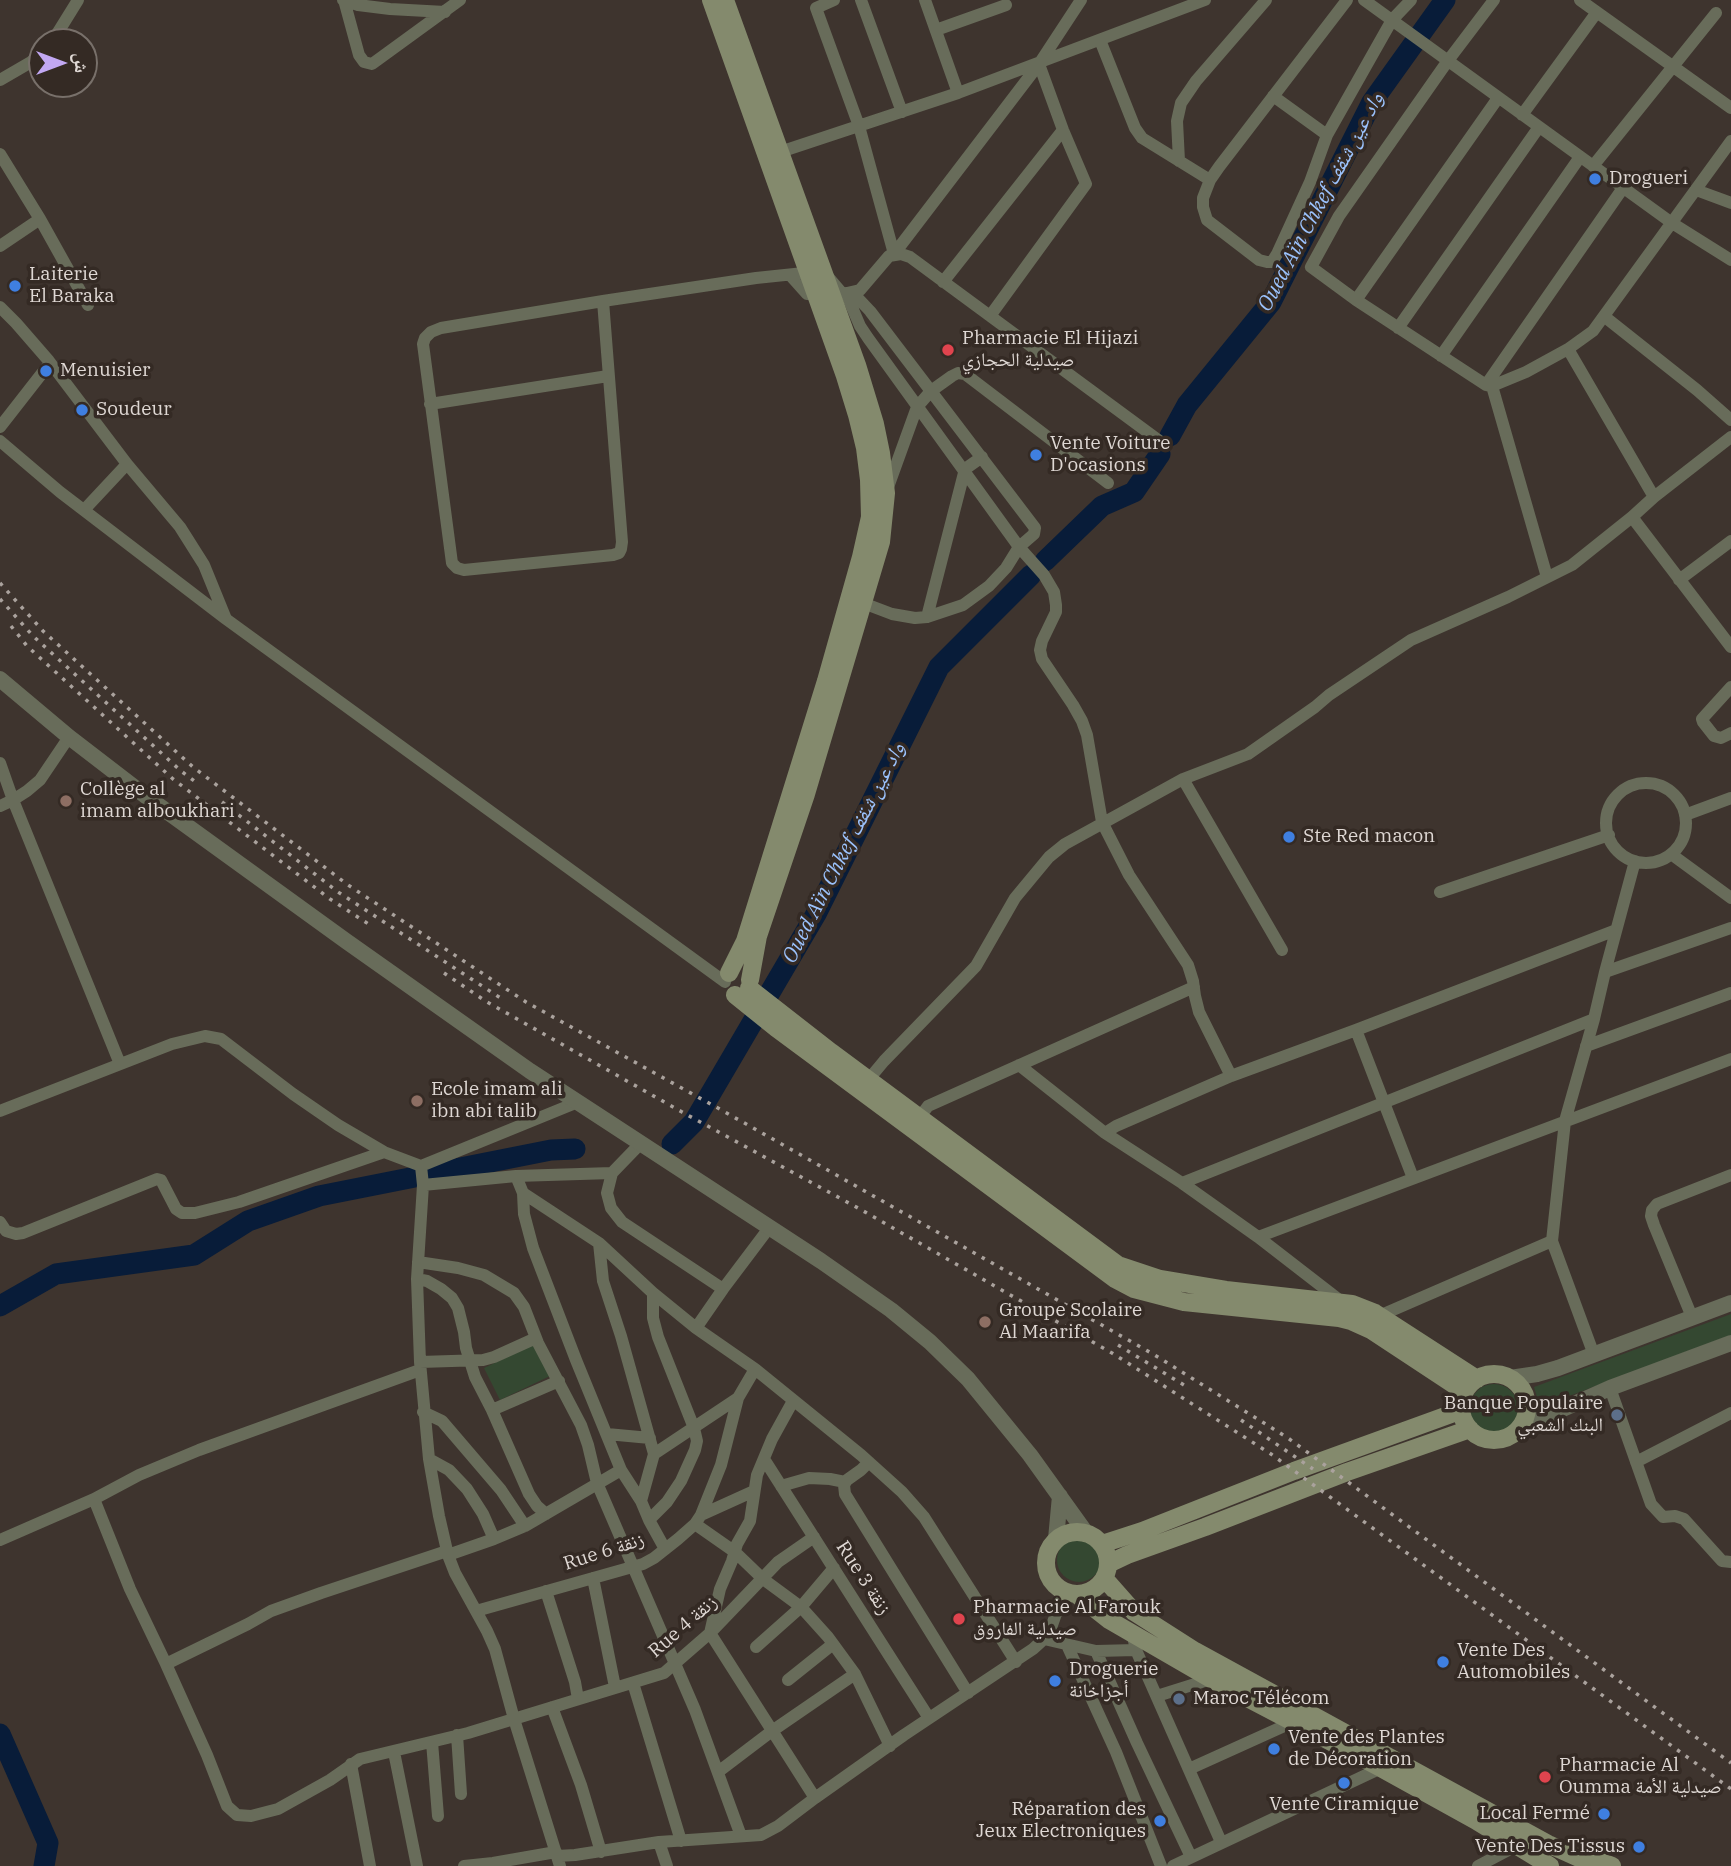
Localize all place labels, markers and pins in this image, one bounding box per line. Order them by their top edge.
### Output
place label: Drogueri [1609,168,1688,190]
marker: Drogueri [1587,171,1603,187]
place label: Laiterie El Baraka [29,264,115,308]
marker: Laiterie El Baraka [7,278,23,294]
place label: Pharmacie El Hijazi صيدلية الحجازي [962,328,1138,372]
marker: Pharmacie El Hijazi صيدلية الحجازي [940,342,956,358]
place label: Menuisier [60,360,150,382]
marker: Menuisier [38,363,54,379]
place label: Soudeur [96,399,172,421]
marker: Soudeur [74,402,90,418]
place label: Vente Voiture D'ocasions [1050,433,1171,477]
marker: Vente Voiture D'ocasions [1028,447,1044,463]
place label: Collège al imam alboukhari [80,779,235,823]
marker: Collège al imam alboukhari [58,793,74,809]
place label: Ste Red macon [1303,826,1435,848]
marker: Ste Red macon [1281,829,1297,845]
place label: Ecole imam ali ibn abi talib [431,1079,563,1123]
marker: Ecole imam ali ibn abi talib [409,1093,425,1109]
place label: Groupe Scolaire Al Maarifa [999,1300,1142,1344]
marker: Groupe Scolaire Al Maarifa [977,1314,993,1330]
place label: Banque Populaire البنك الشعبي [1444,1393,1603,1437]
marker: Banque Populaire البنك الشعبي [1609,1407,1625,1423]
place label: Pharmacie Al Farouk صيدلية الفاروق [973,1597,1161,1641]
marker: Pharmacie Al Farouk صيدلية الفاروق [951,1611,967,1627]
place label: Vente Des Automobiles [1457,1640,1570,1684]
marker: Vente Des Automobiles [1435,1654,1451,1670]
place label: Droguerie أجزاخانة [1069,1659,1158,1703]
marker: Droguerie أجزاخانة [1047,1673,1063,1689]
place label: Maroc Télécom [1193,1688,1330,1710]
marker: Maroc Télécom [1171,1691,1187,1707]
place label: Vente des Plantes de Décoration [1288,1727,1445,1771]
marker: Vente des Plantes de Décoration [1266,1741,1282,1757]
place label: Pharmacie Al Oumma صيدلية الأمة [1559,1755,1722,1799]
marker: Pharmacie Al Oumma صيدلية الأمة [1537,1769,1553,1785]
marker: Vente Ciramique [1336,1775,1352,1791]
place label: Vente Ciramique [1269,1794,1419,1816]
place label: Réparation des Jeux Electroniques [976,1799,1146,1843]
place label: Local Fermé [1480,1803,1590,1825]
marker: Local Fermé [1596,1806,1612,1822]
marker: Réparation des Jeux Electroniques [1152,1813,1168,1829]
place label: Vente Des Tissus [1475,1836,1625,1858]
marker: Vente Des Tissus [1631,1839,1647,1855]

